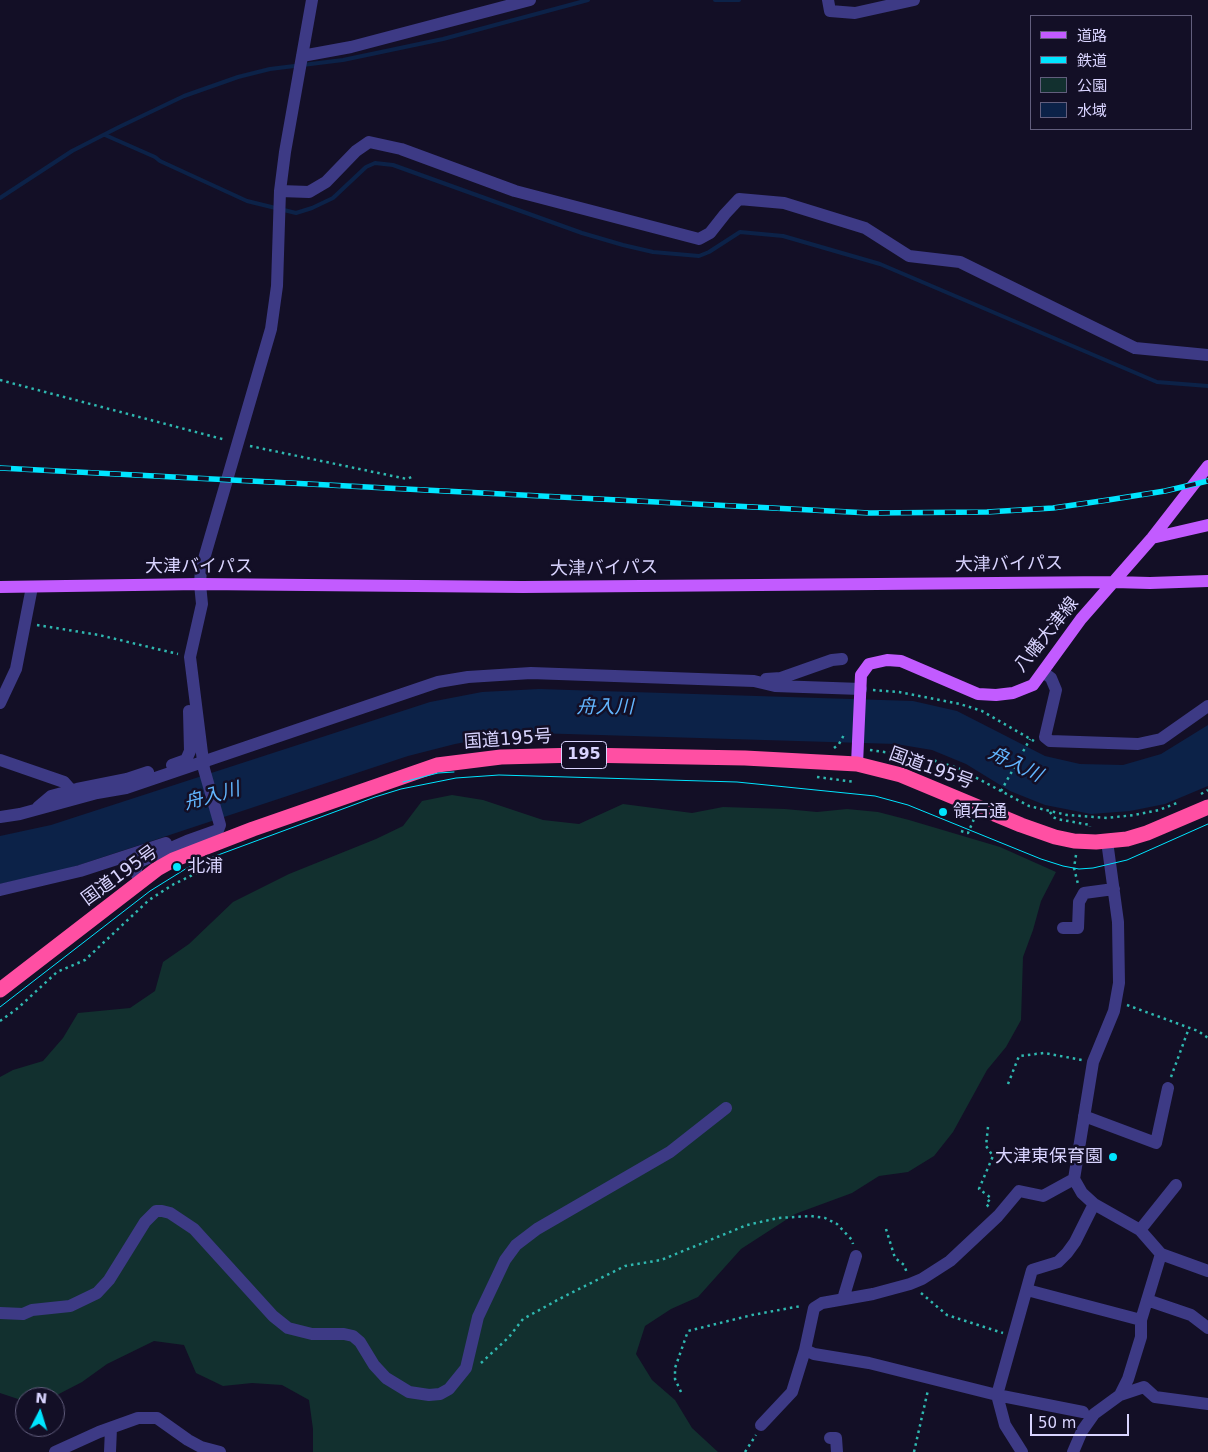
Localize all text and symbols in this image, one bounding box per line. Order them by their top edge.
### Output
legend [1030,15,1193,130]
text: 道路 [1077,27,1107,45]
text: 鉄道 [1077,52,1107,70]
text: 公園 [1077,77,1107,95]
text: 水域 [1077,102,1107,120]
street label: 大津バイパス [955,553,1063,577]
street label: 大津バイパス [145,556,253,578]
street label: 大津バイパス [550,557,658,581]
street label: 八幡大津線 [1010,593,1084,677]
water label: 舟入川 [577,697,633,719]
street label: 国道195号 [463,726,553,754]
road number: 195 [562,742,606,768]
water label: 舟入川 [984,742,1046,788]
street label: 国道195号 [886,744,976,794]
water label: 舟入川 [182,779,242,815]
place label: 領石通 [953,801,1007,823]
marker: 領石通 [937,806,949,818]
street label: 国道195号 [78,841,162,911]
place label: 北浦 [187,856,223,878]
marker: 北浦 [171,861,183,873]
place label: 大津東保育園 [995,1146,1103,1168]
marker: 大津東保育園 [1107,1151,1119,1163]
north arrow [15,1387,65,1437]
text: N [35,1390,48,1407]
scale bar [1033,1404,1132,1436]
text: 50 m [1038,1414,1076,1432]

